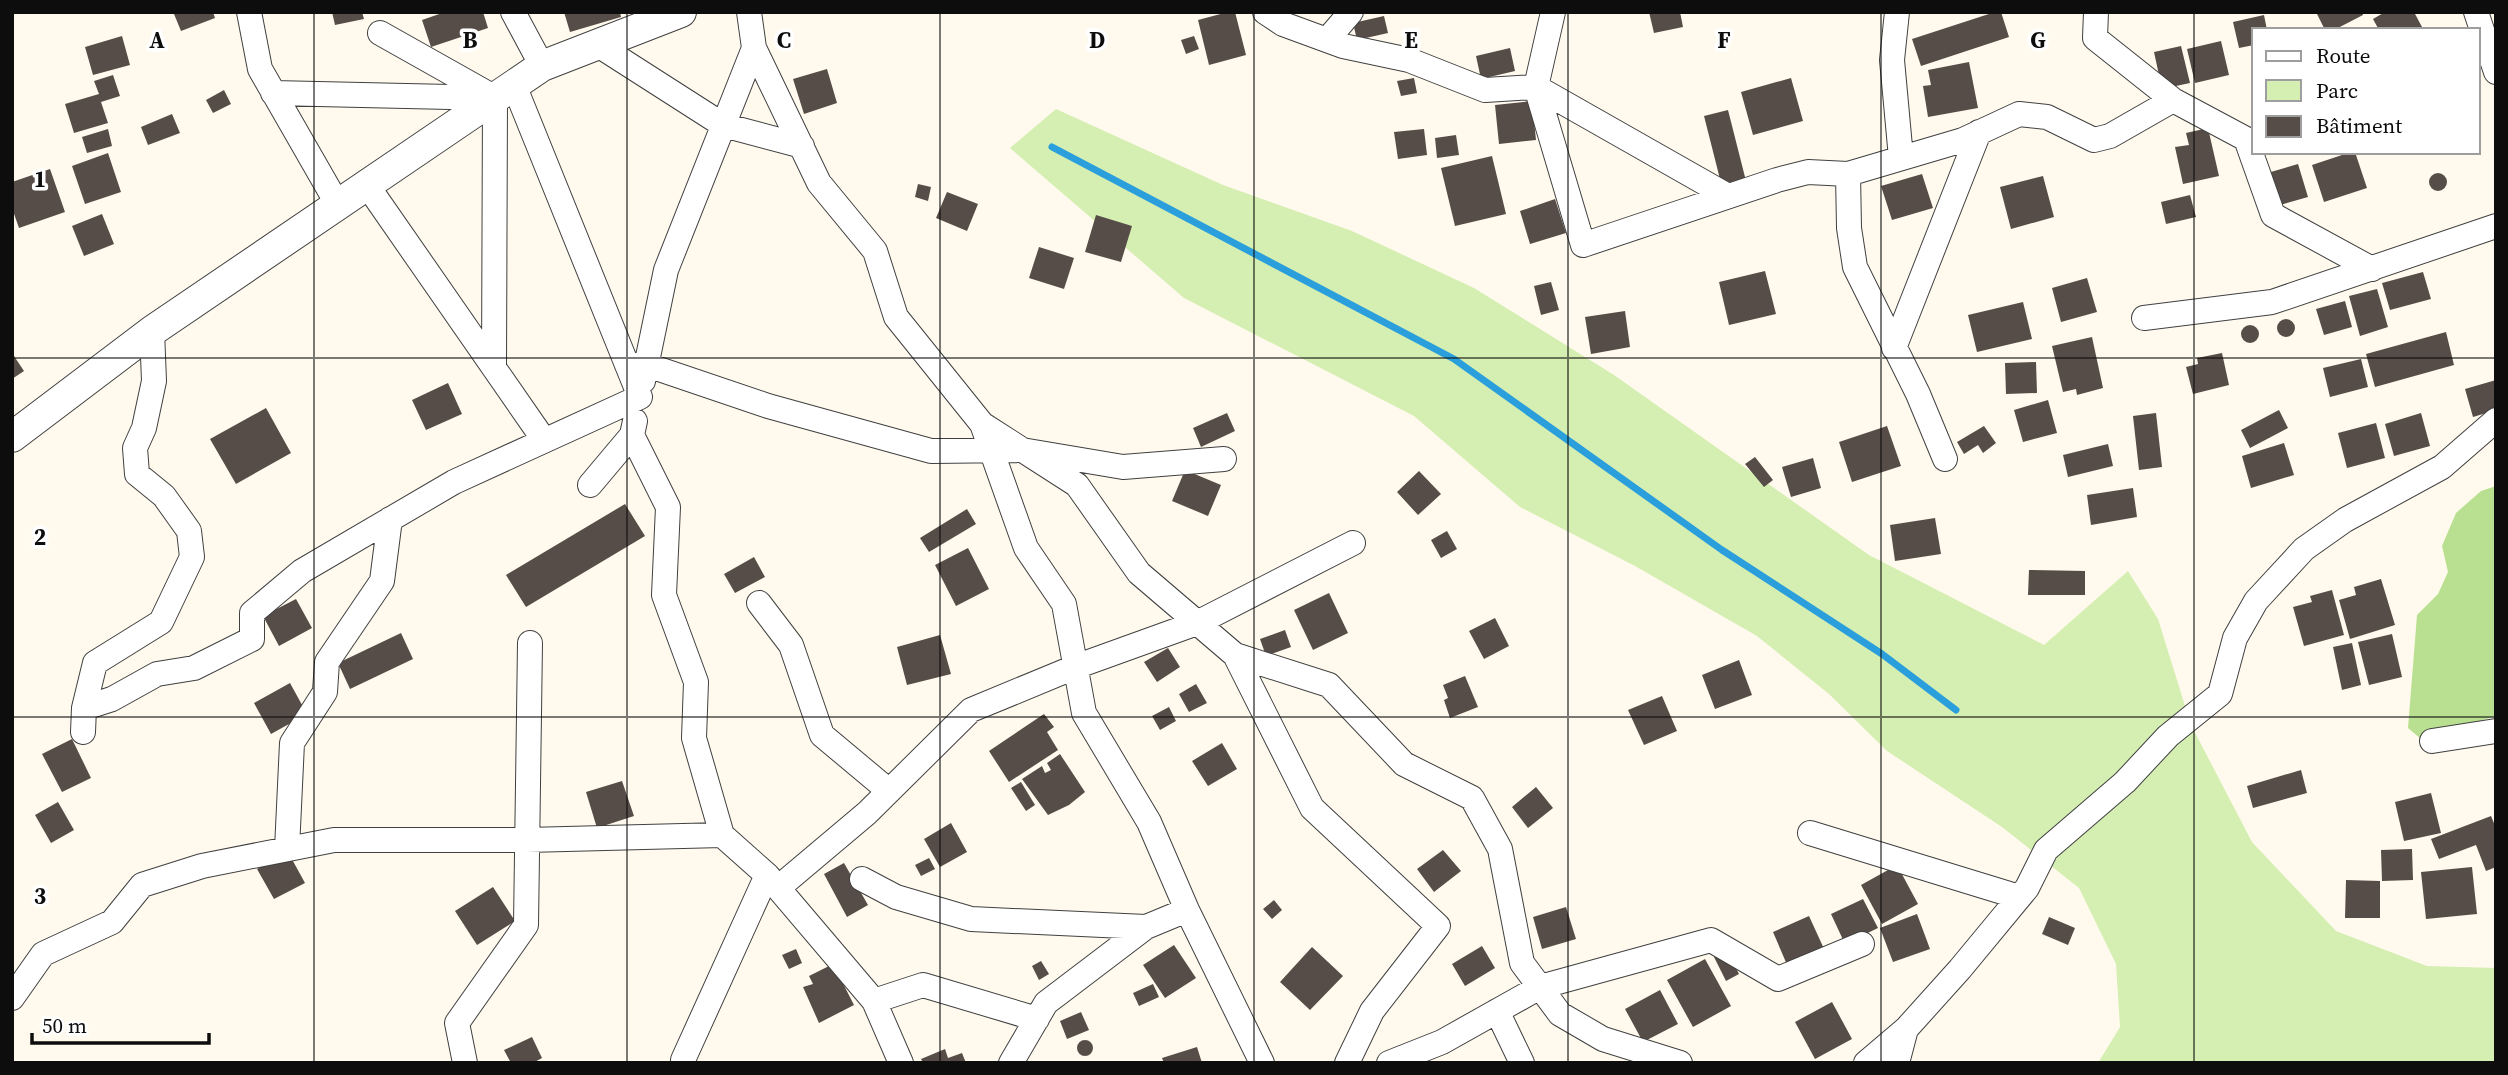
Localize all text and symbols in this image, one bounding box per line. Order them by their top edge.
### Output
text: A [149,24,165,56]
text: B [463,24,478,56]
text: C [777,24,791,56]
text: D [1089,24,1105,56]
text: E [1404,24,1418,56]
text: F [1717,24,1731,56]
text: G [2030,24,2046,56]
legend [2252,28,2480,154]
text: Route [2316,41,2371,70]
text: Parc [2316,76,2358,105]
text: Bâtiment [2316,111,2402,140]
text: 1 [34,163,46,195]
text: 2 [34,521,46,553]
text: 3 [34,880,46,912]
scale bar [32,1002,208,1046]
text: 50 m [42,1011,87,1040]

